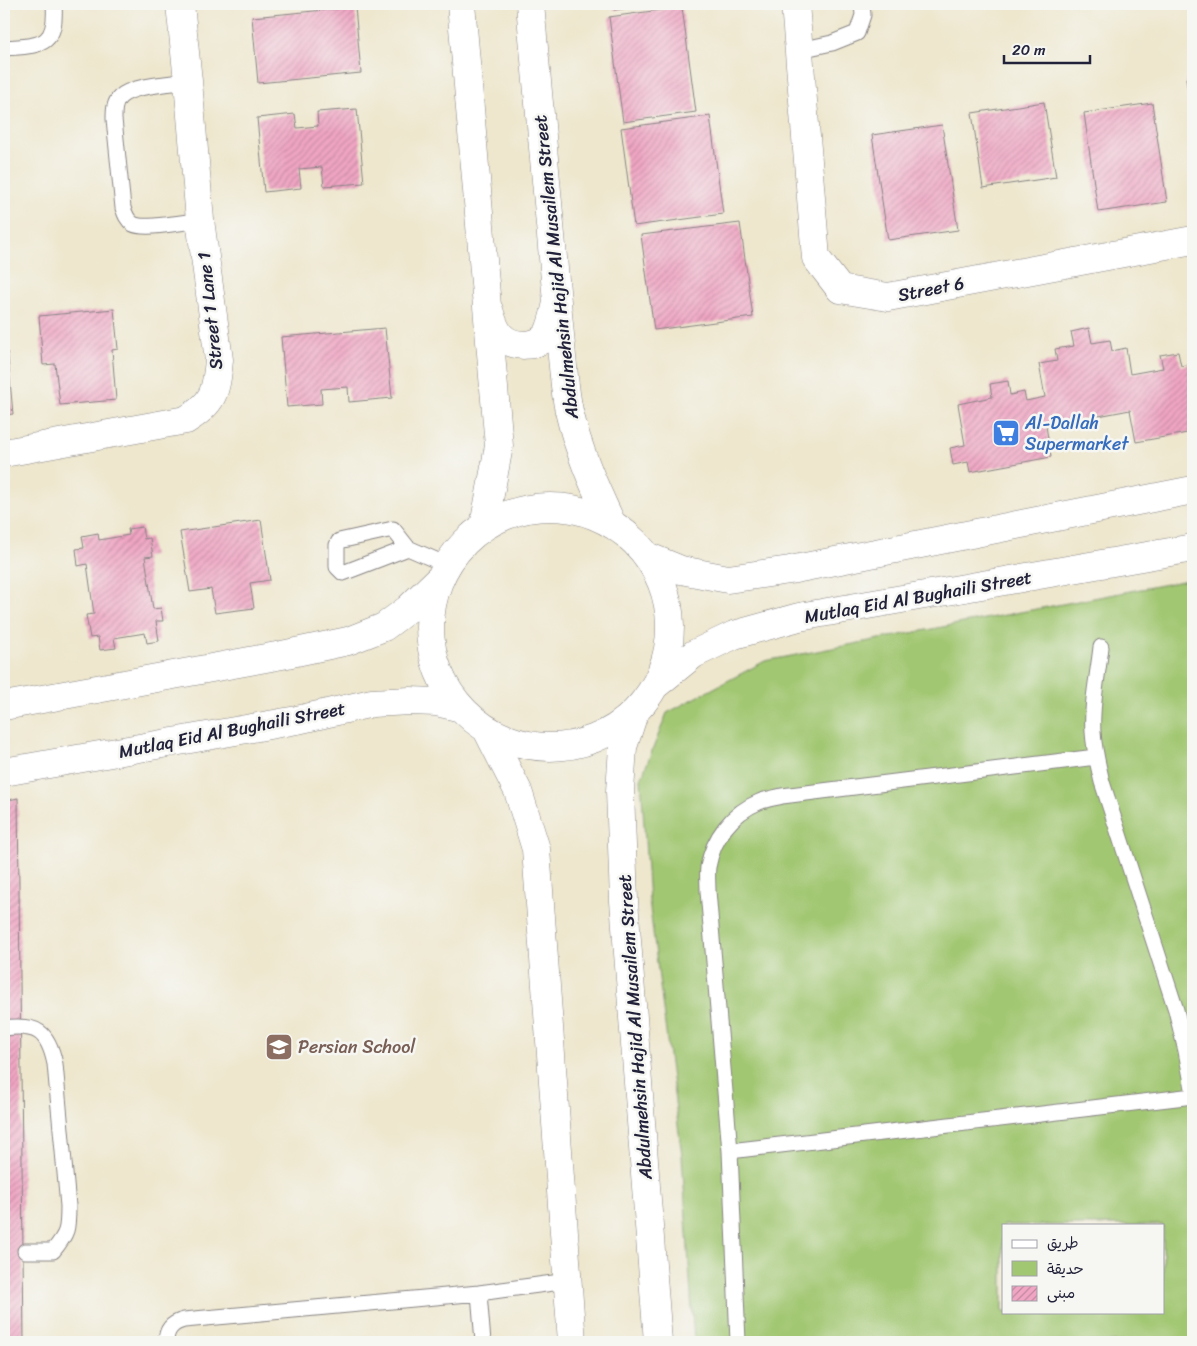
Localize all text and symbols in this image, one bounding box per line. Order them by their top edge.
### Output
scale bar [1004,32,1091,64]
text: 20 m [1012,37,1046,63]
street label: Abdulmehsin Hajid Al Musailem Street [524,113,588,422]
street label: Street 1 Lane 1 [188,250,232,371]
street label: Street 6 [895,267,967,311]
place label: Al-Dallah Supermarket [1024,407,1129,460]
supermarket icon: Al-Dallah Supermarket [991,418,1021,448]
street label: Mutlaq Eid Al Bughaili Street [802,561,1034,633]
street label: Mutlaq Eid Al Bughaili Street [116,692,348,768]
street label: Abdulmehsin Hajid Al Musailem Street [608,873,662,1181]
place label: Persian School [298,1031,416,1063]
school or university icon: Persian School [264,1032,294,1062]
legend [1002,1224,1164,1314]
text: طريق [1047,1230,1079,1256]
text: حديقة [1047,1256,1084,1282]
text: مبنى [1047,1280,1075,1306]

